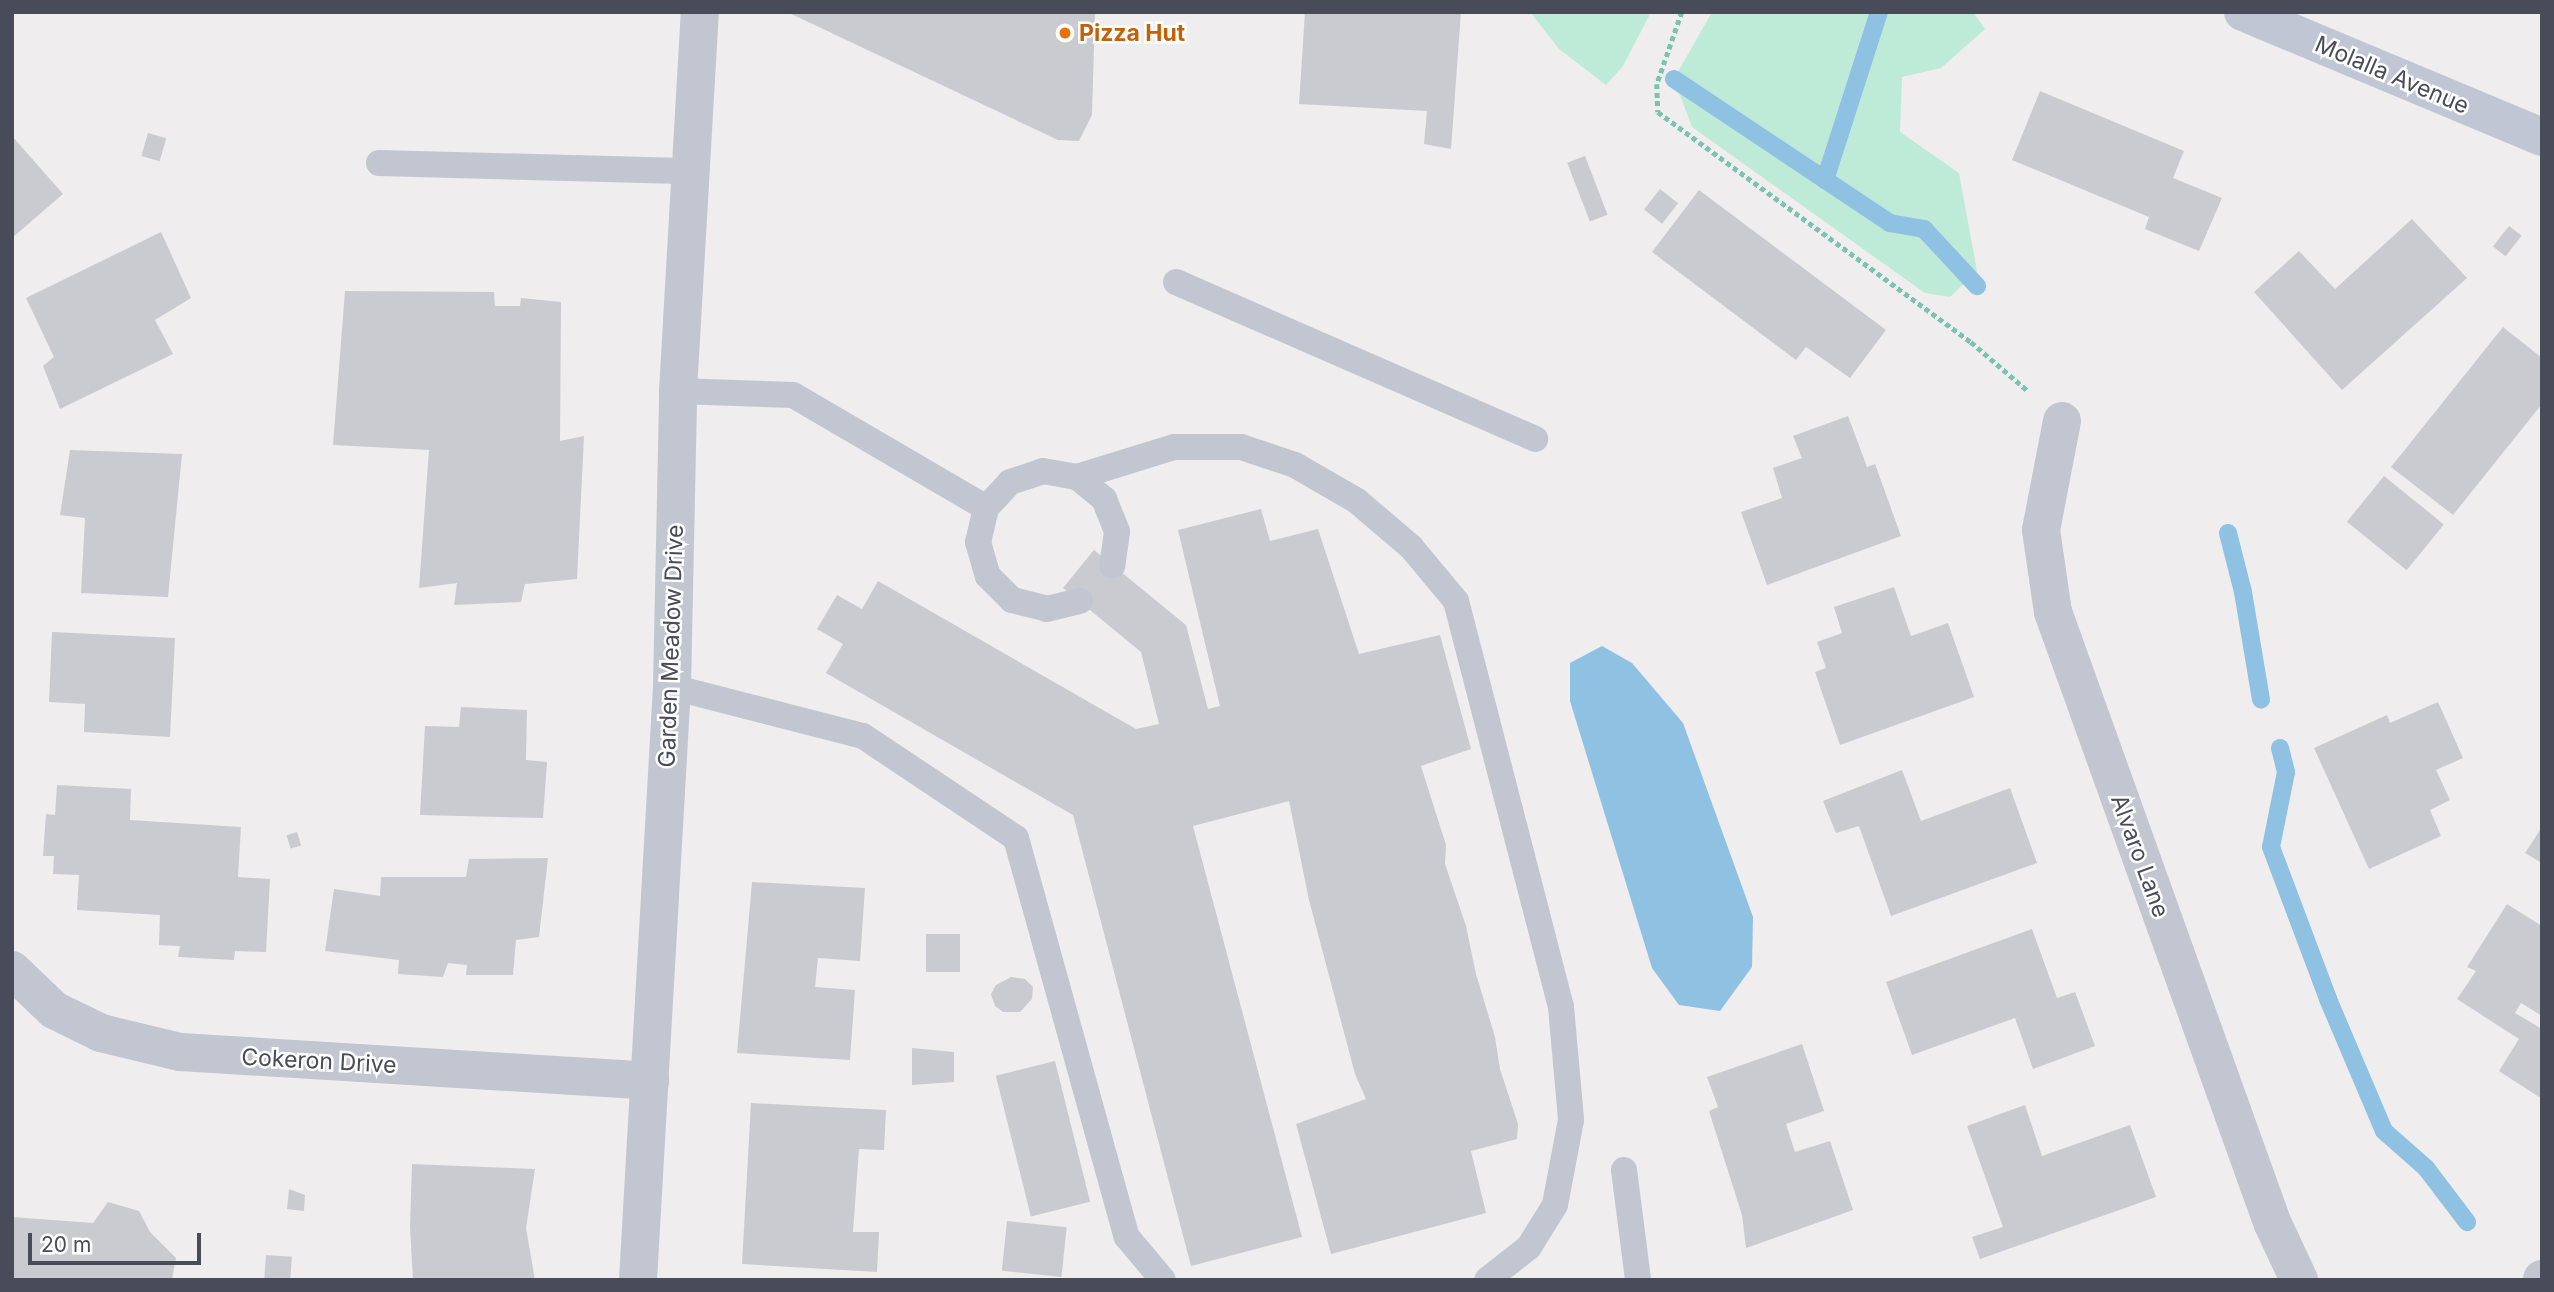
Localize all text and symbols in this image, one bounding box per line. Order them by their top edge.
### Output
place label: Pizza Hut [1079,19,1185,47]
marker: Pizza Hut [1057,25,1073,41]
street label: Molalla Avenue [2311,30,2473,120]
street label: Garden Meadow Drive [653,524,689,768]
street label: Alvaro Lane [2105,791,2175,921]
street label: Cokeron Drive [241,1043,397,1079]
scale bar [32,1218,205,1262]
text: 20 m [41,1232,91,1257]

